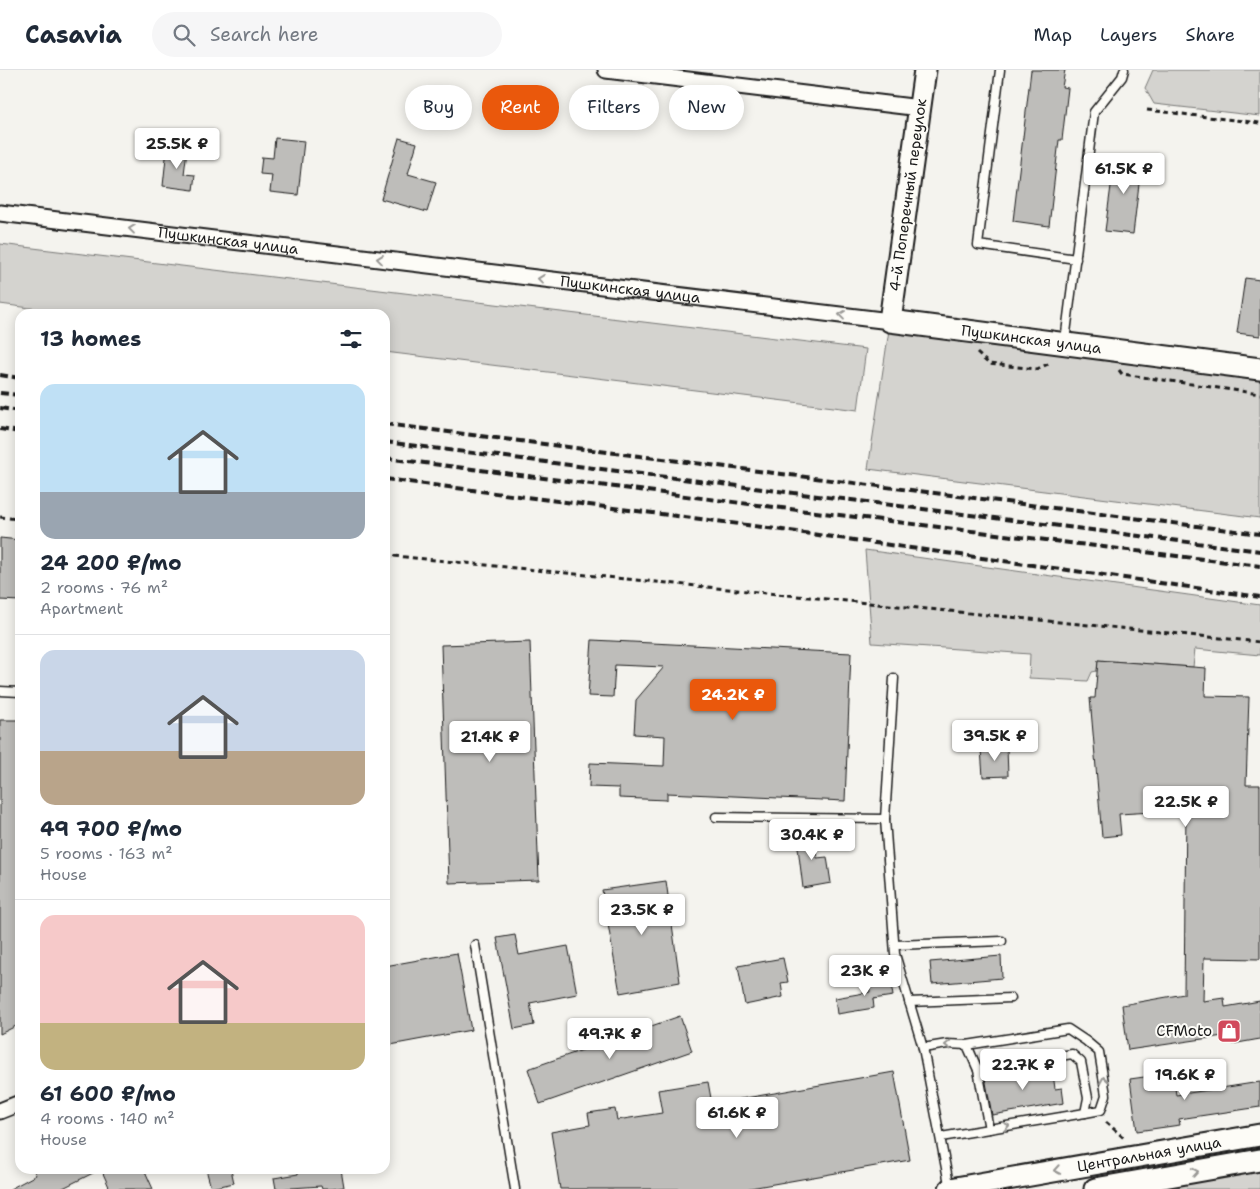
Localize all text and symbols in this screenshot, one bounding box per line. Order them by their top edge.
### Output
search box [152,12,502,57]
text: Casavia [25,19,122,51]
icon: search [170,21,198,49]
text: Search here [210,22,318,47]
text: Map [1034,23,1072,47]
text: Layers [1100,23,1157,47]
text: Share [1185,23,1235,47]
chip: Buy [405,85,472,130]
chip: Rent [482,85,559,130]
chip: Filters [569,85,659,130]
chip: New [669,85,744,130]
street label: 4-й Поперечный переулок [885,97,931,293]
pin: 25.5K ₽ [131,128,223,170]
text: 25.5K ₽ [146,133,208,154]
pin: 61.5K ₽ [1078,152,1170,195]
text: 61.5K ₽ [1095,158,1153,179]
street label: Пушкинская улица [157,222,300,259]
one-way arrow [128,224,136,235]
one-way arrow [376,254,384,265]
street label: Пушкинская улица [559,271,702,308]
one-way arrow [537,274,545,285]
one-way arrow [837,310,845,321]
street label: Пушкинская улица [960,320,1103,358]
text: 13 homes [40,325,141,353]
icon: filters [337,325,365,353]
icon: home [158,417,248,507]
text: 24 200 ₽/mo [40,549,182,577]
text: 2 rooms · 76 m² [40,577,168,598]
text: Apartment [40,598,123,619]
pin: 24.2K ₽ [687,678,779,721]
icon: home [158,682,248,772]
text: 24.2K ₽ [701,684,765,705]
pin: 21.4K ₽ [444,720,536,763]
pin: 39.5K ₽ [949,720,1041,762]
text: 39.5K ₽ [963,725,1027,746]
text: 21.4K ₽ [460,726,520,747]
pin: 22.5K ₽ [1140,786,1232,828]
text: 22.5K ₽ [1154,791,1218,812]
text: 49 700 ₽/mo [40,815,182,843]
pin: 30.4K ₽ [766,818,858,861]
text: 30.4K ₽ [780,824,844,845]
text: 5 rooms · 163 m² [40,843,173,864]
text: House [40,864,87,885]
pin: 23.5K ₽ [596,894,688,936]
text: 23.5K ₽ [610,899,674,920]
icon: home [158,947,248,1037]
pin: 23K ₽ [830,954,900,997]
text: 23K ₽ [840,960,890,981]
pin: 49.7K ₽ [564,1018,656,1060]
shop icon: CFMoto [1216,1018,1242,1044]
place label: CFMoto [1156,1021,1212,1041]
text: 49.7K ₽ [578,1023,642,1044]
one-way arrow [944,1040,952,1050]
pin: 22.7K ₽ [977,1048,1069,1091]
text: 22.7K ₽ [991,1054,1055,1075]
pin: 19.6K ₽ [1139,1058,1231,1101]
text: 19.6K ₽ [1154,1064,1216,1085]
one-way arrow [1099,1075,1109,1084]
text: 61 600 ₽/mo [40,1080,176,1108]
pin: 61.6K ₽ [691,1096,783,1139]
text: 61.6K ₽ [707,1102,767,1123]
text: 4 rooms · 140 m² [40,1108,175,1129]
one-way arrow [1002,1122,1010,1132]
text: House [40,1129,87,1150]
street label: Центральная улица [1075,1132,1223,1177]
one-way arrow [1052,1165,1061,1175]
one-way arrow [1191,1167,1199,1177]

